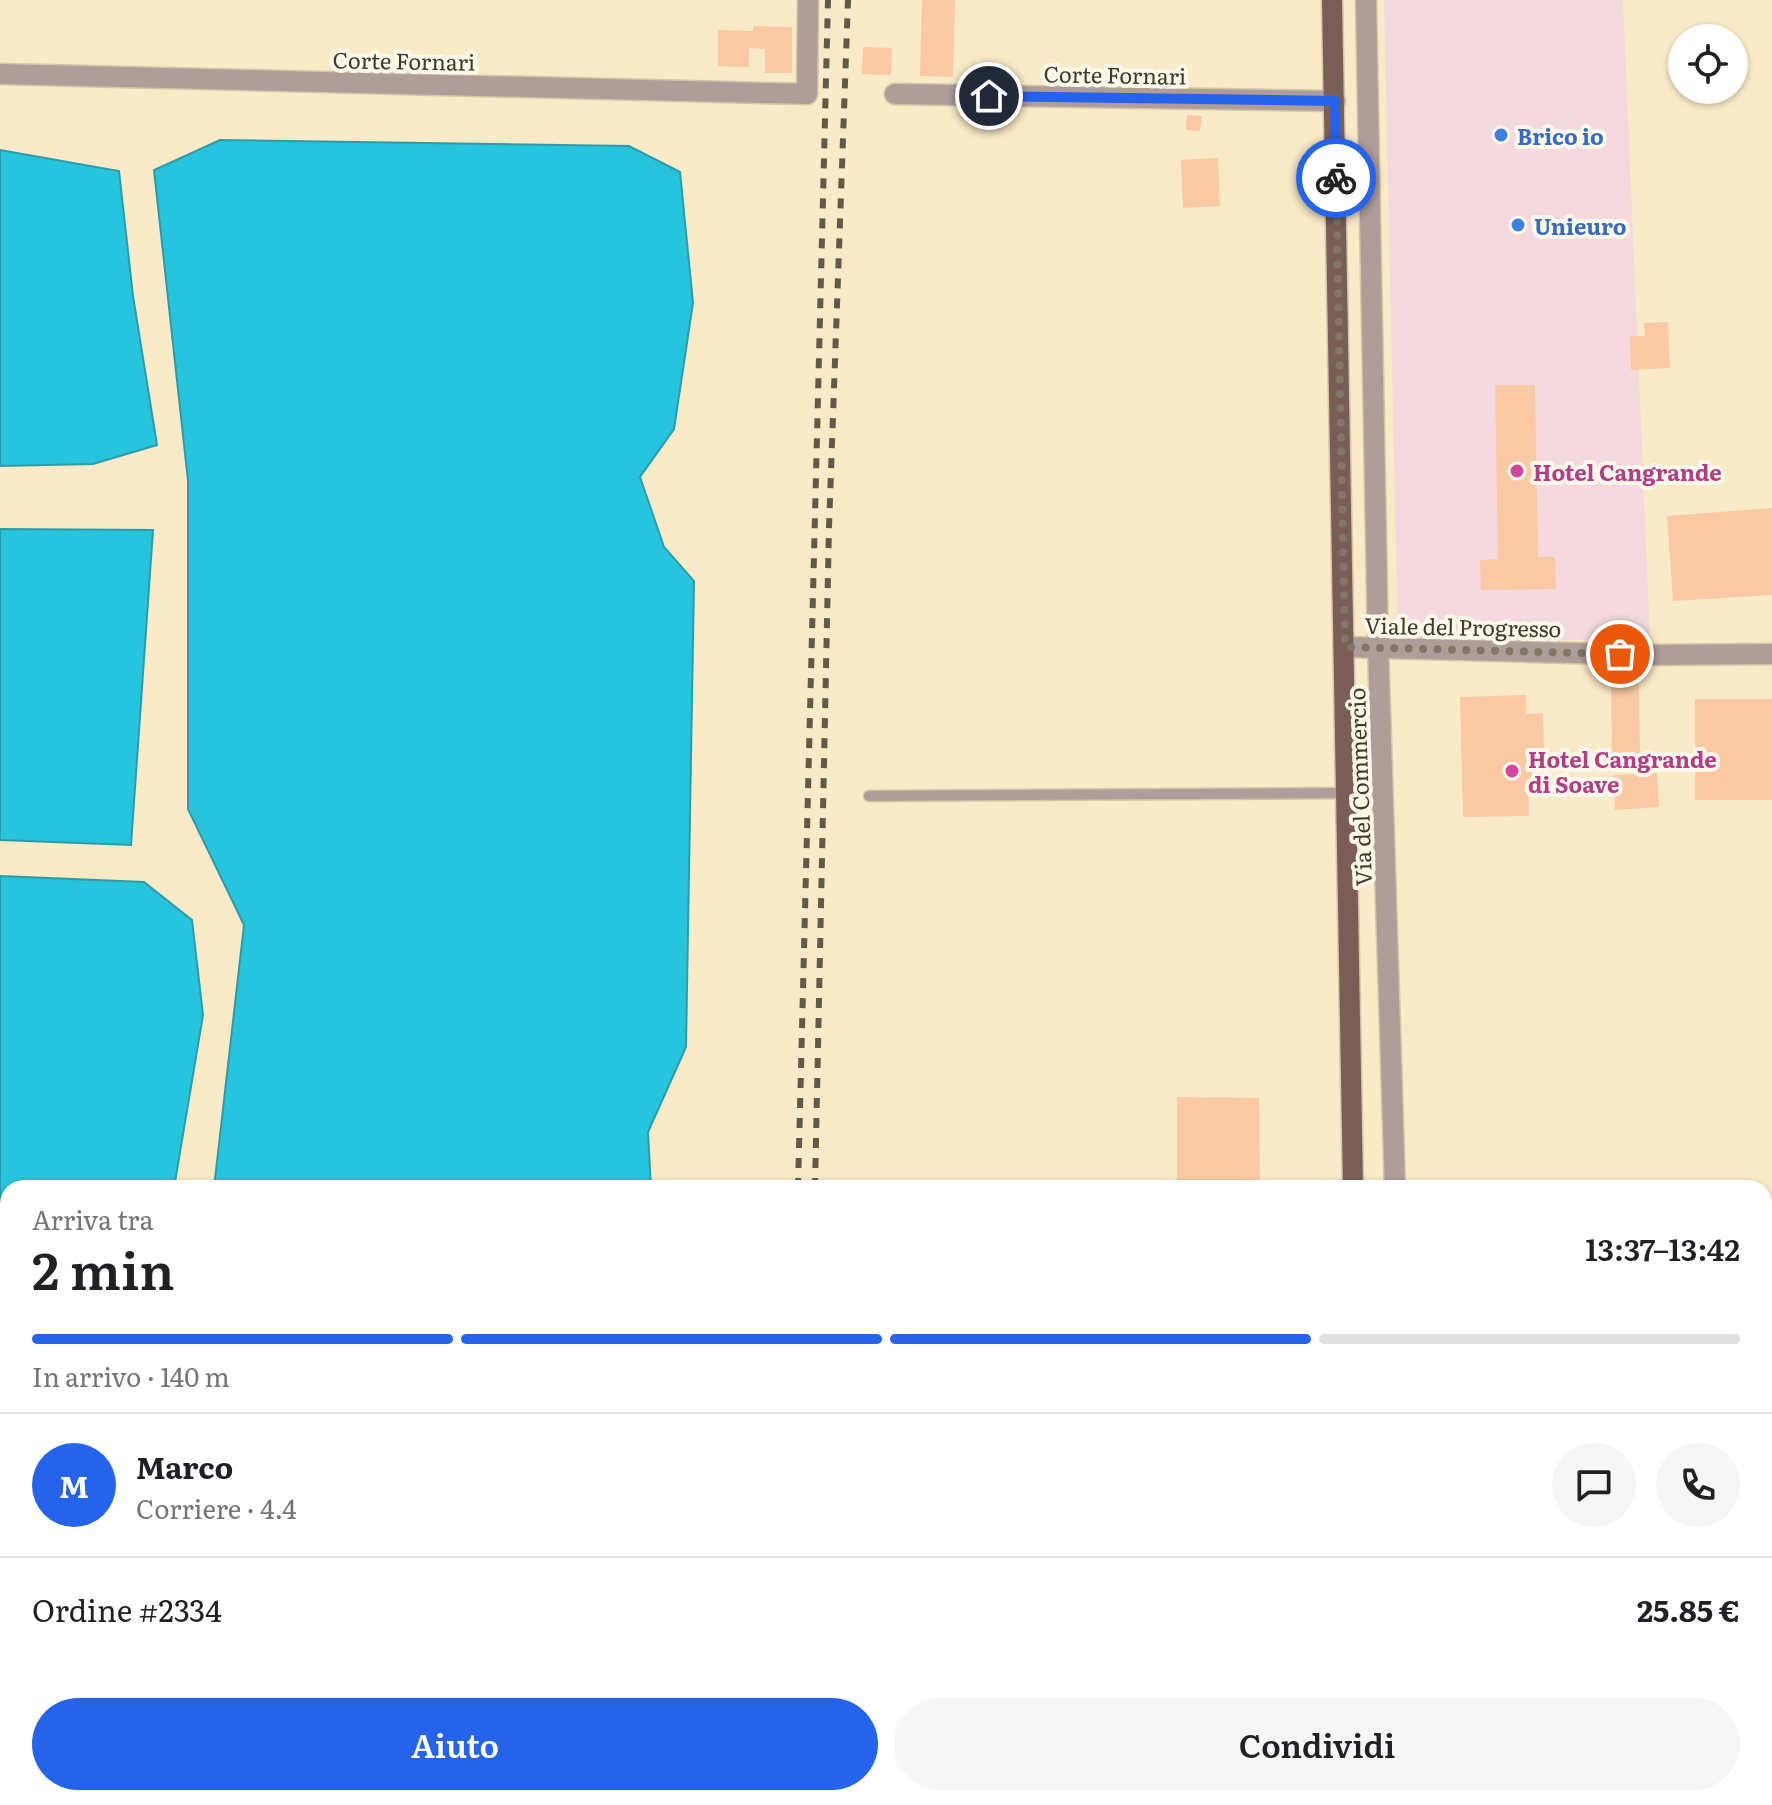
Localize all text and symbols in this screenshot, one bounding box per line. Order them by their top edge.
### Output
map controls [1668,24,1748,104]
button: locate [1668,24,1748,104]
street label: Corte Fornari [332,42,476,78]
street label: Corte Fornari [1043,56,1187,92]
pin [955,62,1023,130]
icon: home [967,74,1011,118]
place label: Brico io [1517,119,1604,152]
marker: Brico io [1492,126,1510,144]
courier [1296,138,1376,218]
icon: bike [1314,156,1358,200]
place label: Unieuro [1534,209,1626,242]
marker: Unieuro [1509,216,1527,234]
place label: Hotel Cangrande [1533,455,1722,488]
marker: Hotel Cangrande [1508,462,1526,480]
street label: Viale del Progresso [1364,608,1562,644]
pin [1586,620,1654,688]
icon: bag [1598,632,1642,676]
street label: Via del Commercio [1339,687,1379,887]
place label: Hotel Cangrande di Soave [1528,742,1717,800]
marker: Hotel Cangrande di Soave [1503,762,1521,780]
text: Arriva tra [32,1199,154,1238]
text: 13:37–13:42 [1585,1226,1740,1270]
text: 2 min [32,1229,175,1306]
text: In arrivo · 140 m [32,1356,230,1395]
button: chat [1552,1443,1636,1527]
button: phone [1656,1443,1740,1527]
text: Marco [136,1444,233,1488]
text: M [59,1463,89,1507]
text: Corriere · 4.4 [136,1488,297,1527]
text: Ordine #2334 [32,1587,222,1631]
text: 25.85 € [1637,1587,1740,1631]
button: Aiuto [32,1698,878,1790]
button: Condividi [894,1698,1740,1790]

